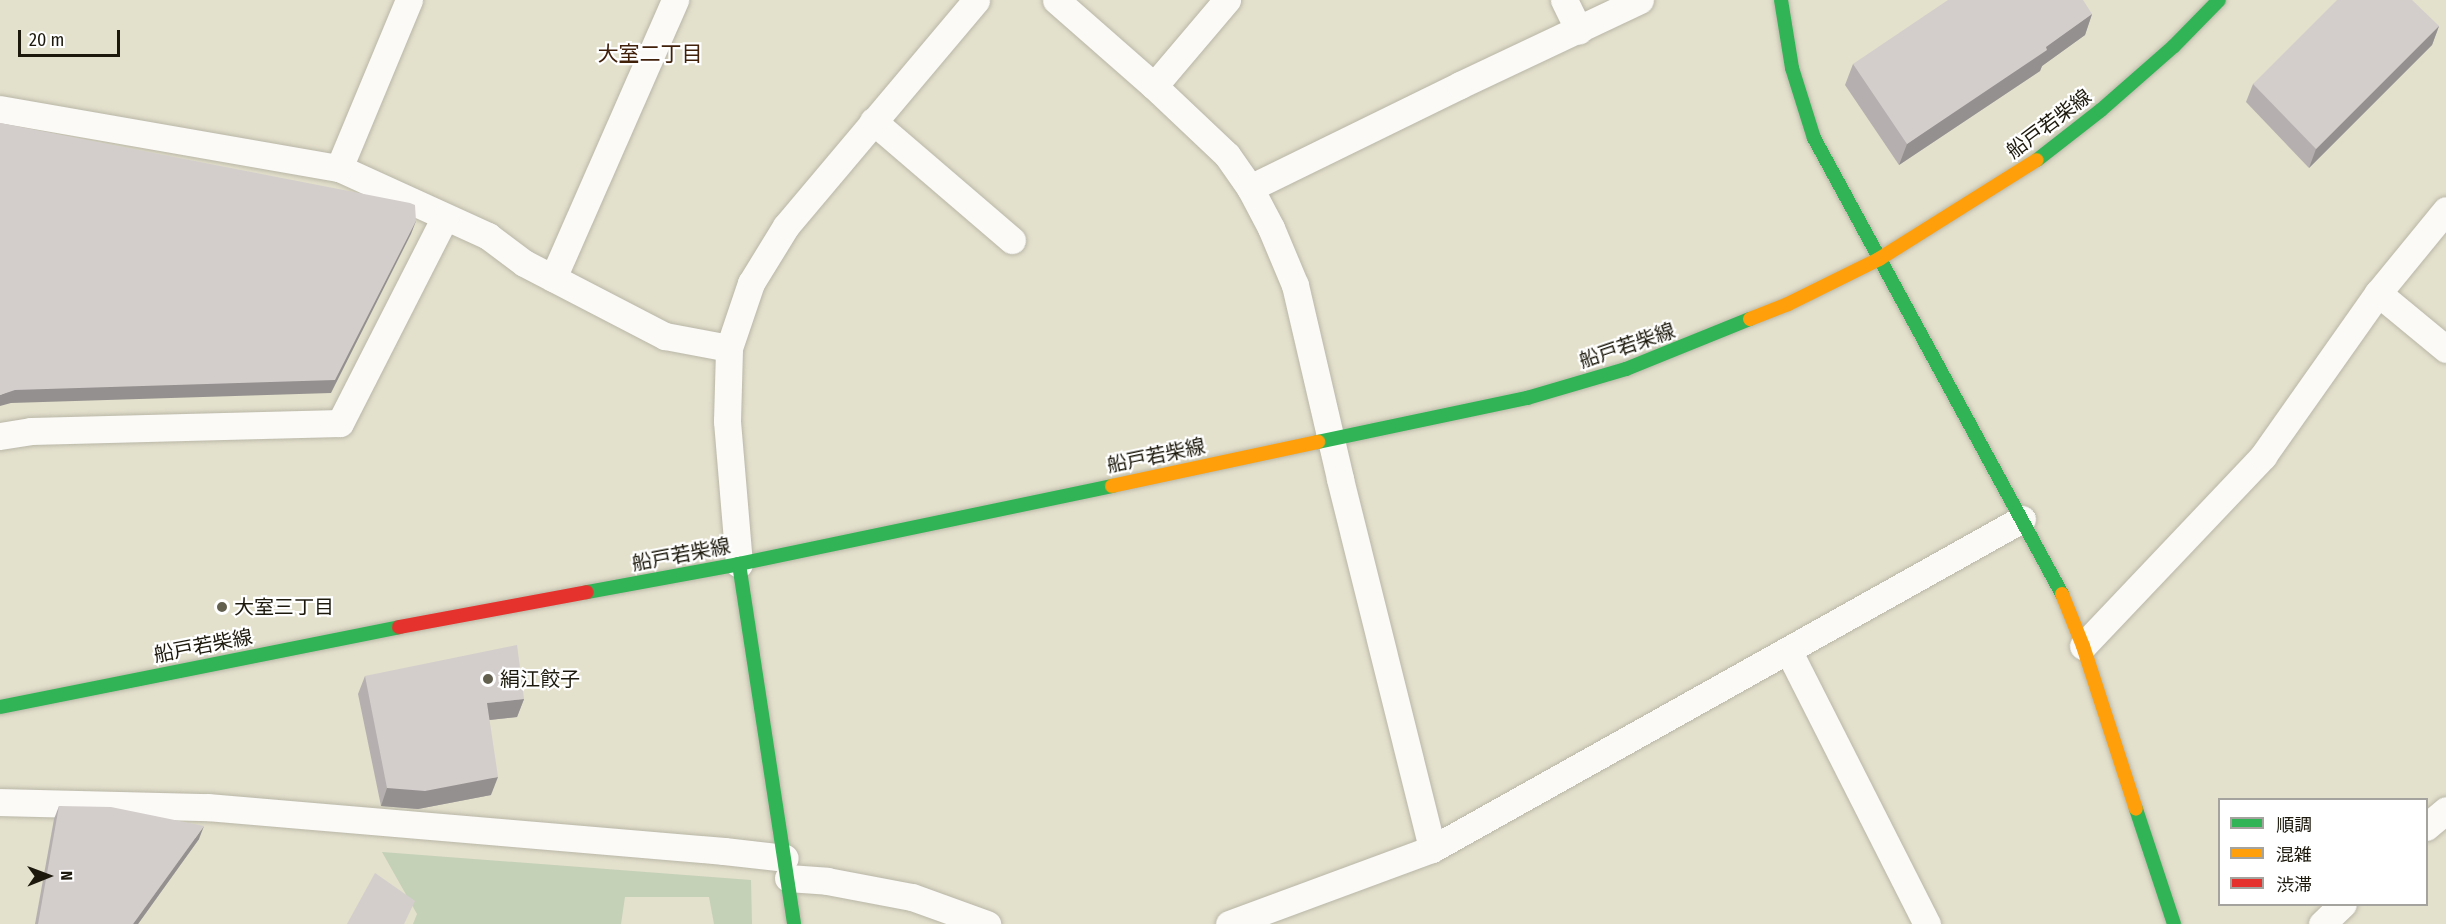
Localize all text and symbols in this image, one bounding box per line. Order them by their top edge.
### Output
scale bar [21,18,123,56]
text: 20 m [29,29,64,51]
district label: 大室二丁目 [598,41,702,67]
street label: 船戸若柴線 [2002,84,2096,164]
street label: 船戸若柴線 [1576,318,1678,374]
street label: 船戸若柴線 [1105,434,1207,478]
street label: 船戸若柴線 [630,534,732,576]
place label: 大室三丁目 [234,595,334,619]
marker: 大室三丁目 [215,600,229,614]
street label: 船戸若柴線 [152,625,254,667]
place label: 絹江餃子 [500,667,580,691]
marker: 絹江餃子 [481,672,495,686]
legend [2218,798,2428,906]
text: 順調 [2276,814,2312,836]
text: 混雑 [2276,844,2312,866]
north arrow [18,846,78,906]
text: N [57,871,76,881]
text: 渋滞 [2276,874,2312,896]

